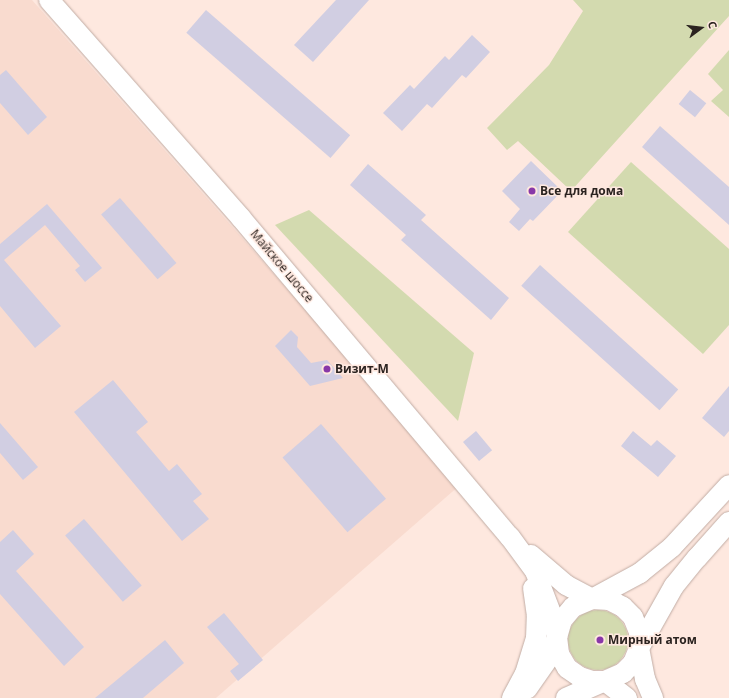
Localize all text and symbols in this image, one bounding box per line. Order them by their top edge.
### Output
north arrow [681,8,721,48]
text: С [705,19,721,30]
place label: Все для дома [540,184,623,198]
marker: Все для дома [527,186,537,196]
street label: Майское шоссе [247,227,317,305]
place label: Визит-М [335,362,389,376]
marker: Визит-М [322,364,332,374]
place label: Мирный атом [608,633,697,647]
marker: Мирный атом [595,635,605,645]

